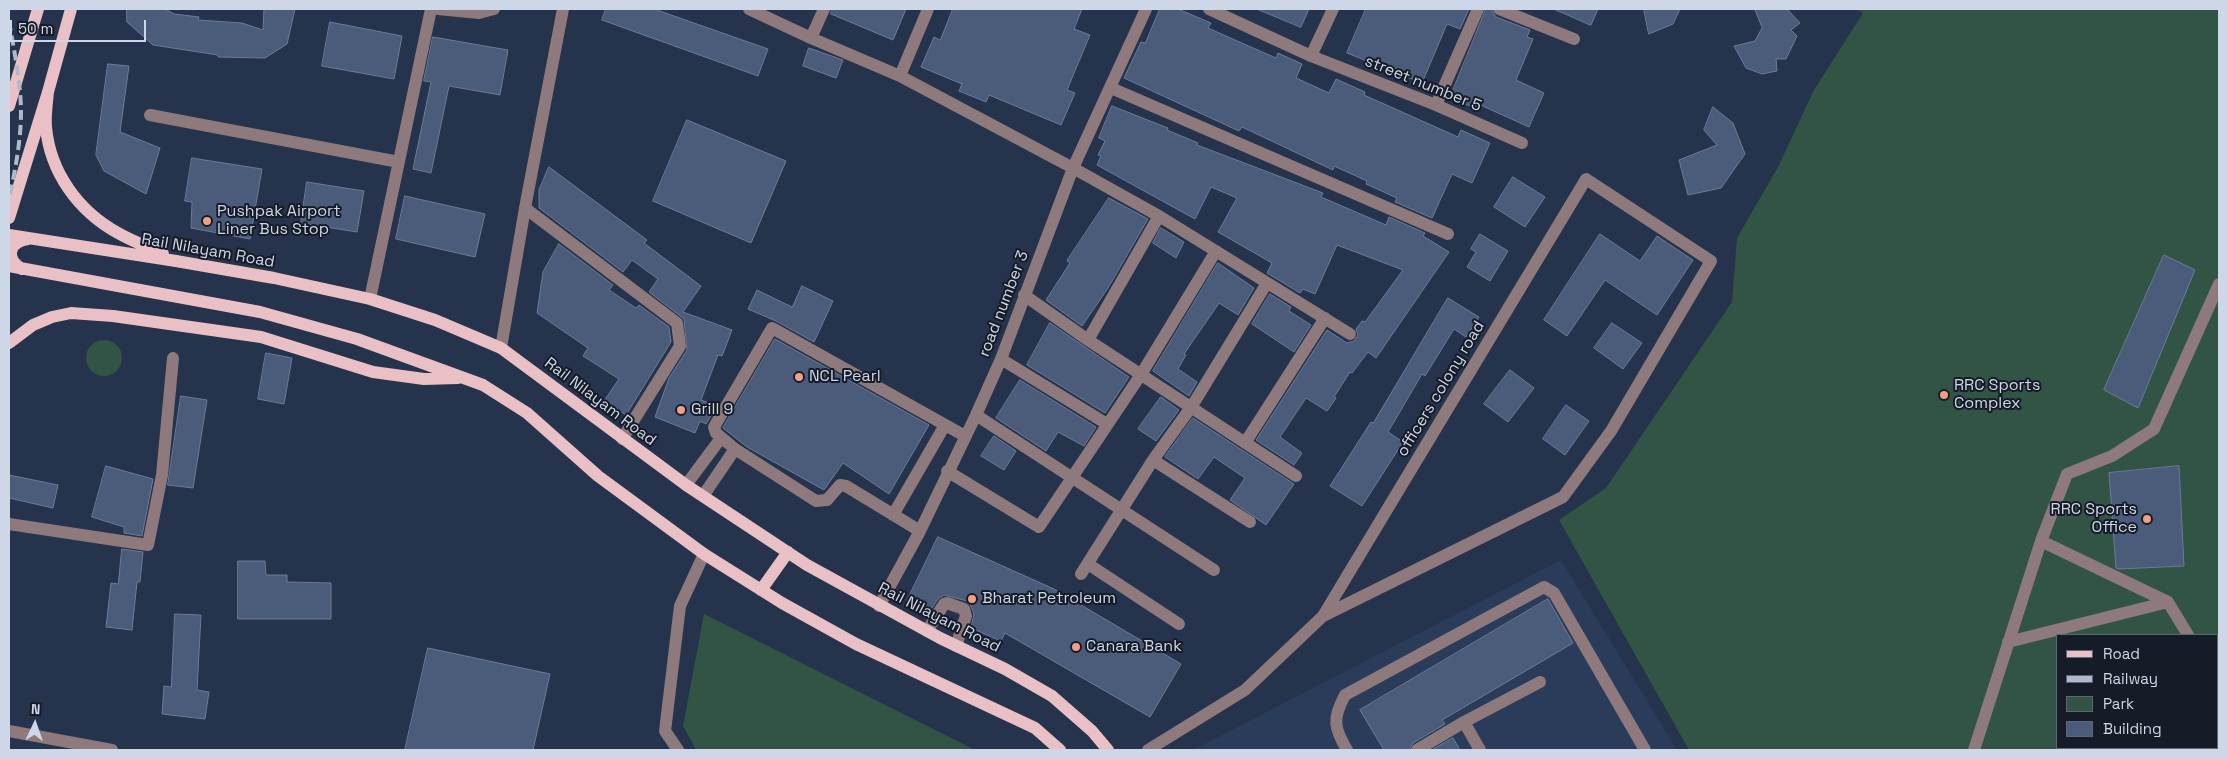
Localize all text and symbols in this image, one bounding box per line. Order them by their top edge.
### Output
scale bar [12,10,149,42]
text: 50 m [18,19,53,38]
street label: street number 5 [1362,52,1484,116]
place label: Pushpak Airport Liner Bus Stop [217,202,340,240]
marker: Pushpak Airport Liner Bus Stop [201,215,213,227]
street label: Rail Nilayam Road [140,230,276,272]
street label: road number 3 [975,248,1033,360]
street label: officers colony road [1393,318,1489,460]
street label: Rail Nilayam Road [540,354,660,450]
place label: NCL Pearl [809,367,881,387]
marker: NCL Pearl [793,371,805,383]
place label: RRC Sports Complex [1954,376,2040,414]
marker: RRC Sports Complex [1938,389,1950,401]
place label: Grill 9 [691,400,733,420]
marker: Grill 9 [675,404,687,416]
place label: RRC Sports Office [2051,500,2137,538]
marker: RRC Sports Office [2141,513,2153,525]
street label: Rail Nilayam Road [875,579,1003,657]
place label: Bharat Petroleum [982,589,1116,609]
marker: Bharat Petroleum [966,593,978,605]
legend [2056,634,2218,749]
place label: Canara Bank [1086,637,1182,657]
marker: Canara Bank [1070,641,1082,653]
text: Road [2103,644,2140,663]
text: Railway [2103,669,2158,688]
text: Park [2103,694,2134,713]
north arrow [10,699,60,749]
text: N [31,700,41,718]
text: Building [2103,719,2162,738]

